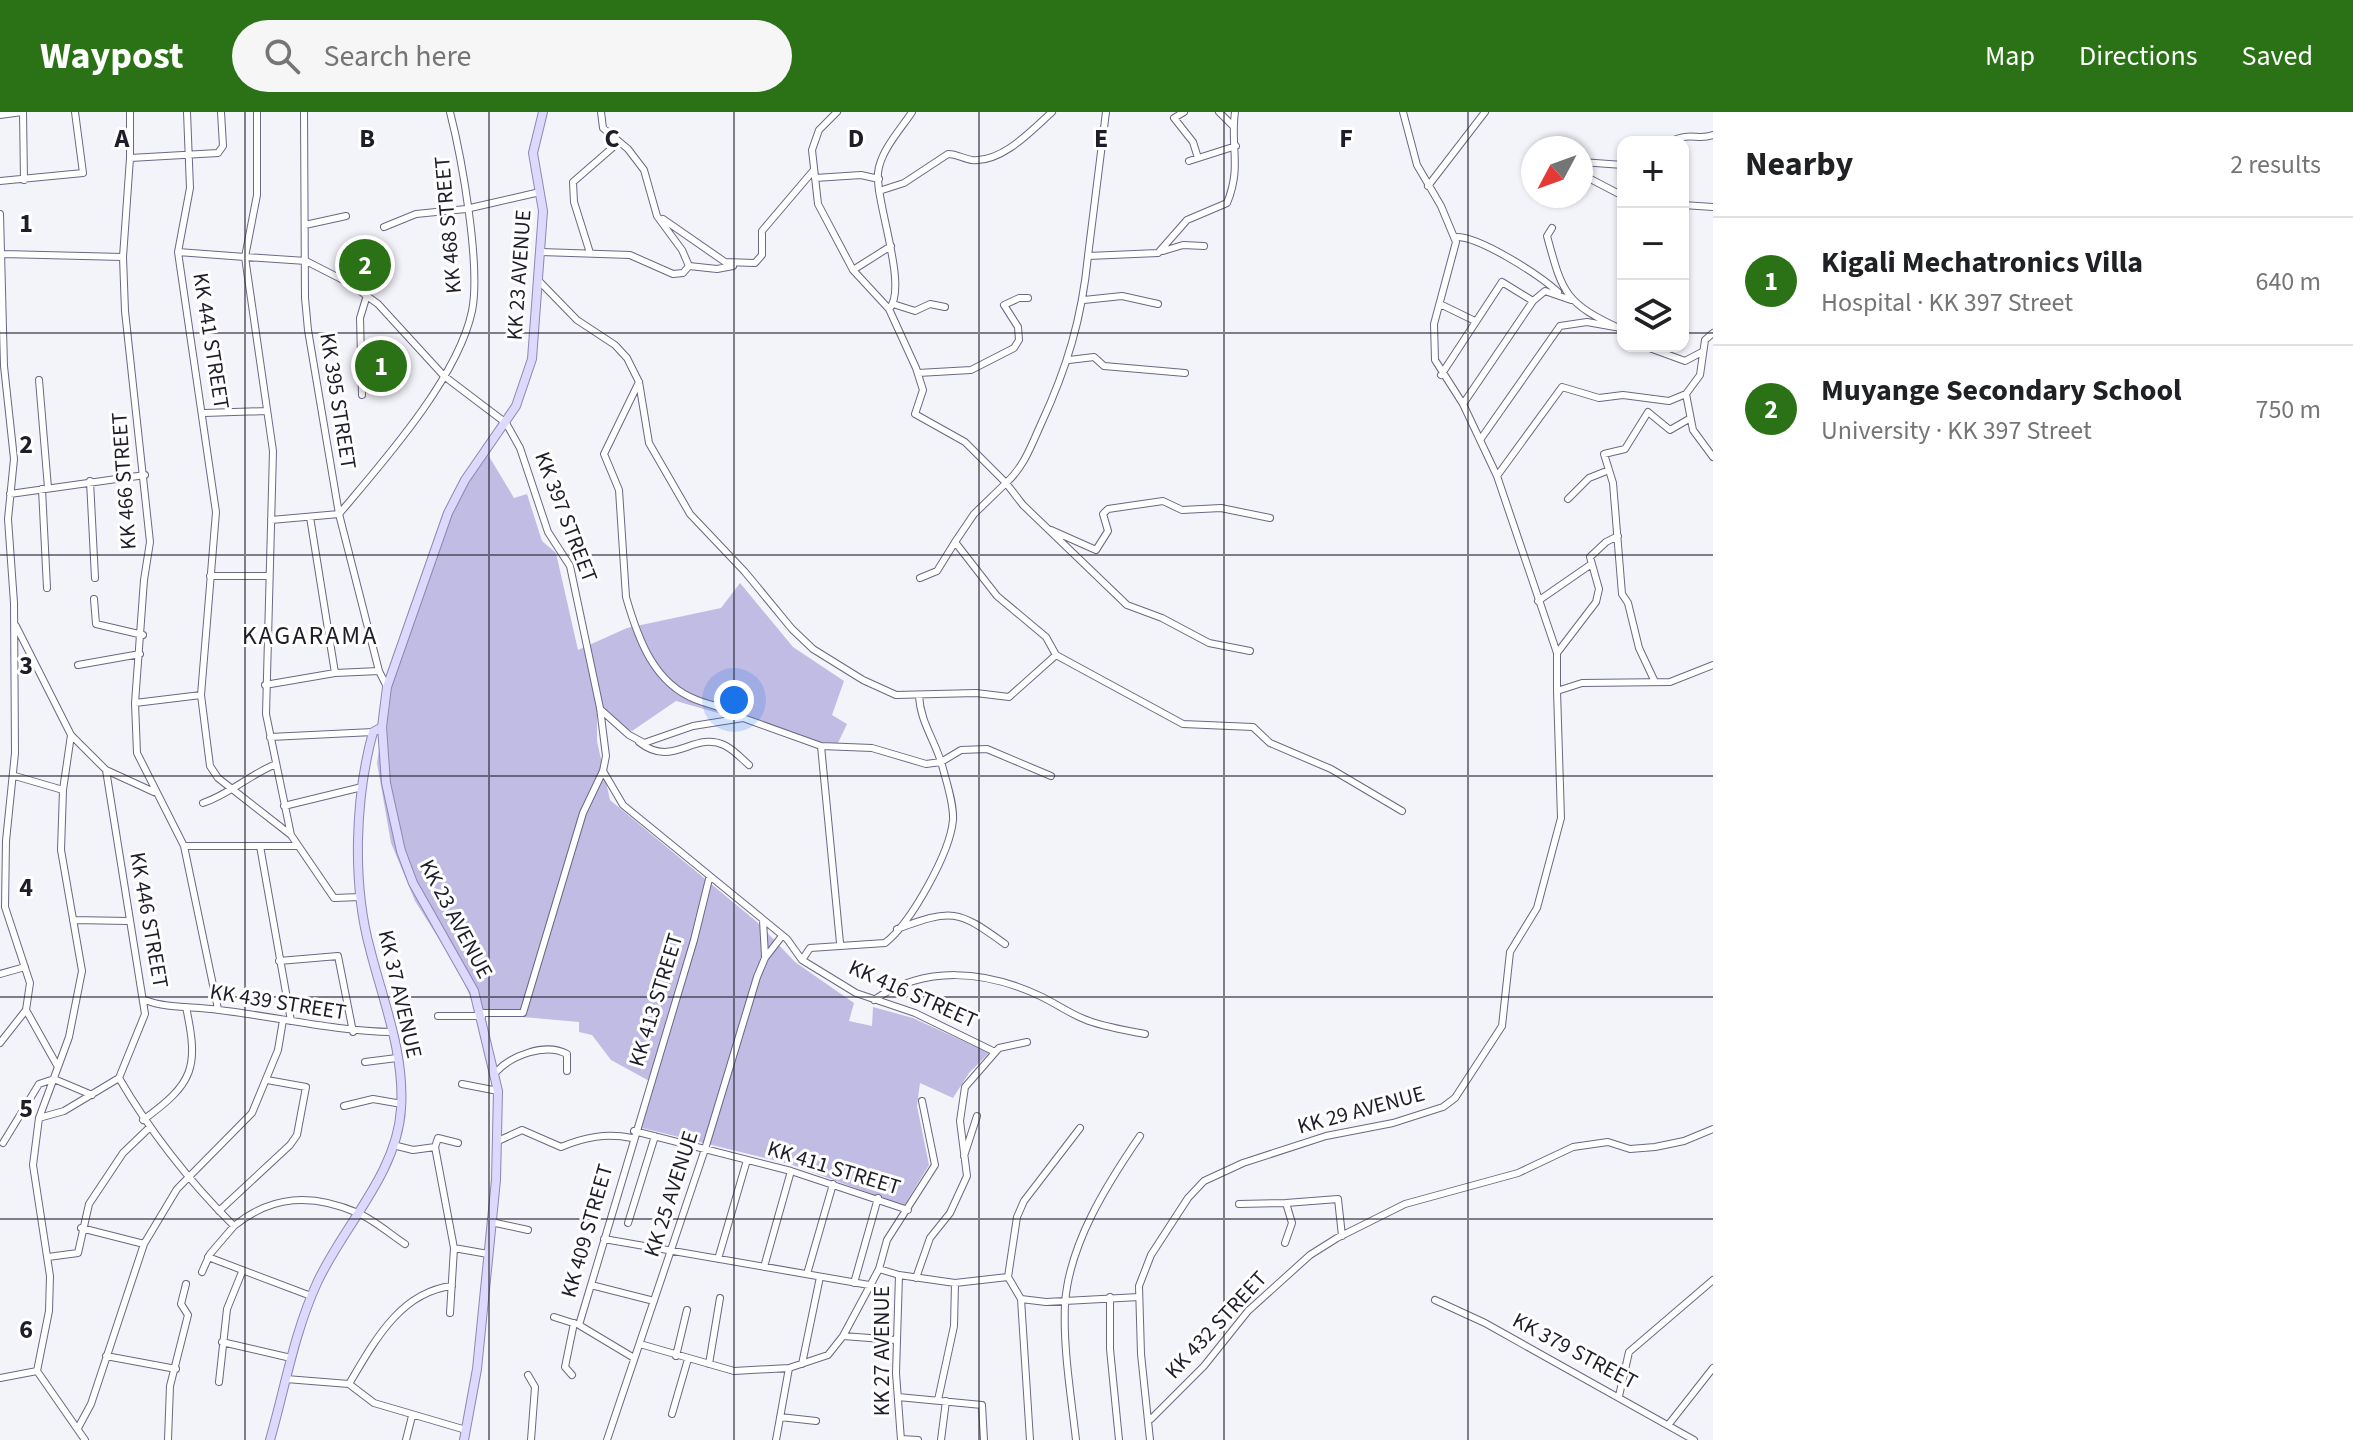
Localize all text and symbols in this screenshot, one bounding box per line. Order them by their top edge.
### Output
search box [232,20,792,92]
text: Waypost [40,29,184,83]
icon: search [260,34,304,78]
text: Search here [324,35,471,78]
text: Map [1985,36,2035,76]
text: Directions [2079,36,2198,76]
text: Saved [2242,36,2313,76]
text: A [114,120,131,157]
text: B [359,120,375,157]
text: C [604,120,620,157]
text: D [848,120,864,157]
text: E [1094,120,1108,157]
text: F [1339,120,1353,157]
north arrow [1521,136,1593,208]
map controls [1617,136,1689,352]
button: + [1617,136,1689,208]
text: Nearby [1745,140,1853,189]
text: 2 results [2230,146,2321,183]
street label: KK 468 STREET [426,155,470,295]
text: 1 [19,205,33,242]
button: − [1617,208,1689,280]
street label: KK 23 AVENUE [498,209,540,341]
pin: 2 [339,235,391,295]
text: Kigali Mechatronics Villa [1821,241,2143,284]
text: 1 [1764,263,1778,300]
text: 640 m [2255,263,2321,300]
street label: KK 441 STREET [184,271,238,412]
button: layers [1617,280,1689,352]
text: Hospital · KK 397 Street [1821,284,2073,321]
street label: KK 395 STREET [311,331,365,472]
pin: 1 [355,336,407,396]
text: Muyange Secondary School [1821,369,2182,412]
text: 2 [1764,391,1778,428]
text: 750 m [2255,391,2321,428]
street label: KK 466 STREET [103,411,145,551]
text: University · KK 397 Street [1821,412,2092,449]
text: 2 [19,426,33,463]
street label: KK 397 STREET [526,447,606,587]
district label: KAGARAMA [242,617,378,654]
text: 3 [19,647,33,684]
your location [714,680,754,720]
street label: KK 446 STREET [121,849,177,991]
street label: KK 23 AVENUE [411,854,501,984]
text: 4 [19,869,33,906]
street label: KK 37 AVENUE [370,927,430,1061]
street label: KK 413 STREET [621,929,691,1071]
street label: KK 416 STREET [844,951,983,1037]
street label: KK 439 STREET [208,975,349,1029]
street label: KK 29 AVENUE [1294,1078,1428,1142]
text: 5 [19,1090,33,1127]
street label: KK 25 AVENUE [636,1127,706,1261]
street label: KK 411 STREET [763,1133,905,1203]
street label: KK 409 STREET [553,1160,621,1302]
street label: KK 432 STREET [1157,1264,1275,1386]
street label: KK 27 AVENUE [866,1286,898,1416]
street label: KK 379 STREET [1507,1305,1643,1398]
text: 6 [19,1311,33,1348]

